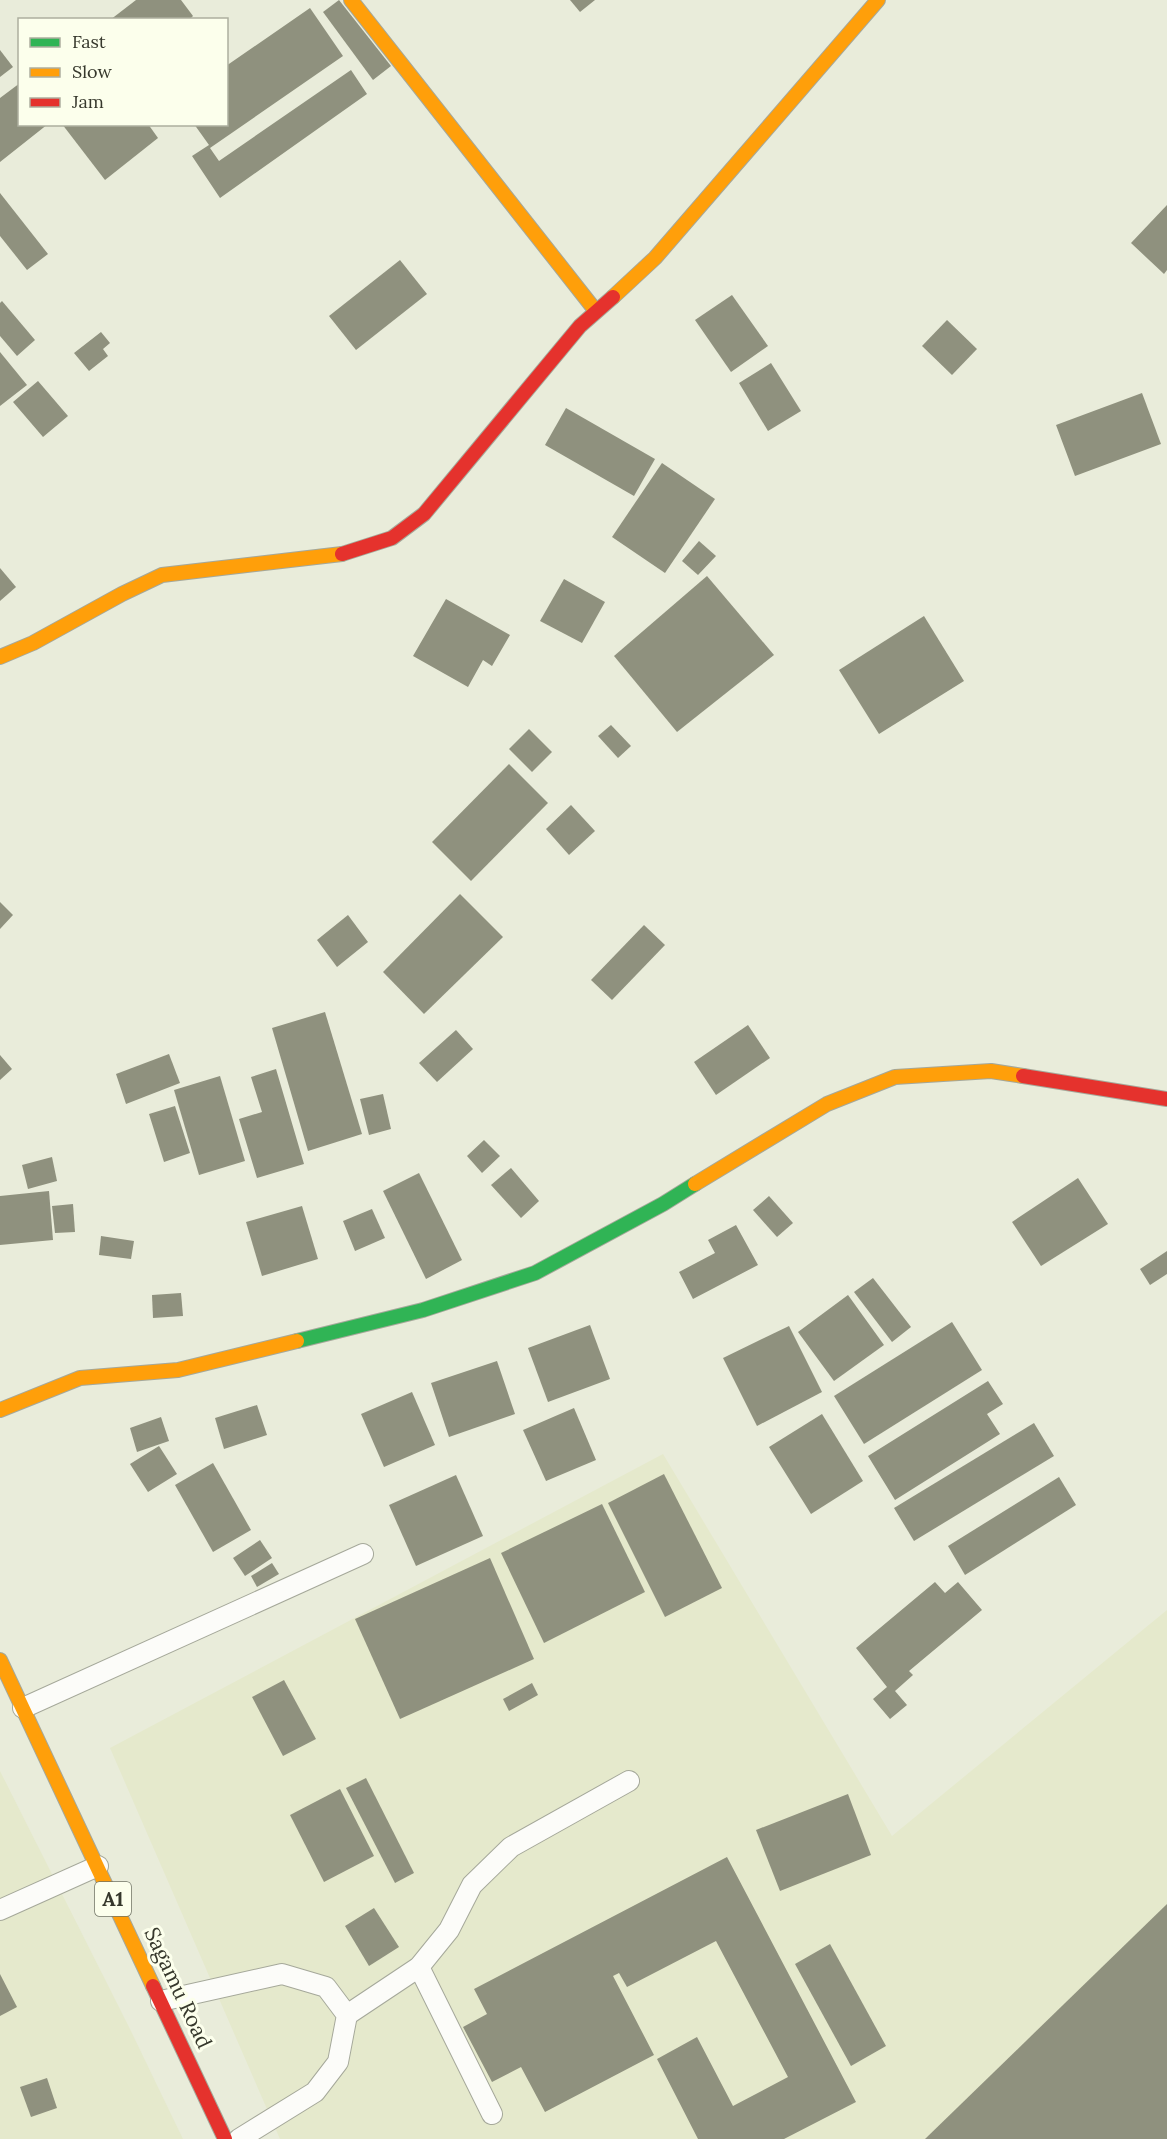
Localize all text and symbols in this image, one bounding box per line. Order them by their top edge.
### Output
legend [18,18,228,126]
text: Fast [72,30,106,53]
text: Slow [72,60,112,83]
text: Jam [71,90,104,113]
road number: A1 [95,1882,131,1916]
street label: Sagamu Road [139,1923,218,2053]

